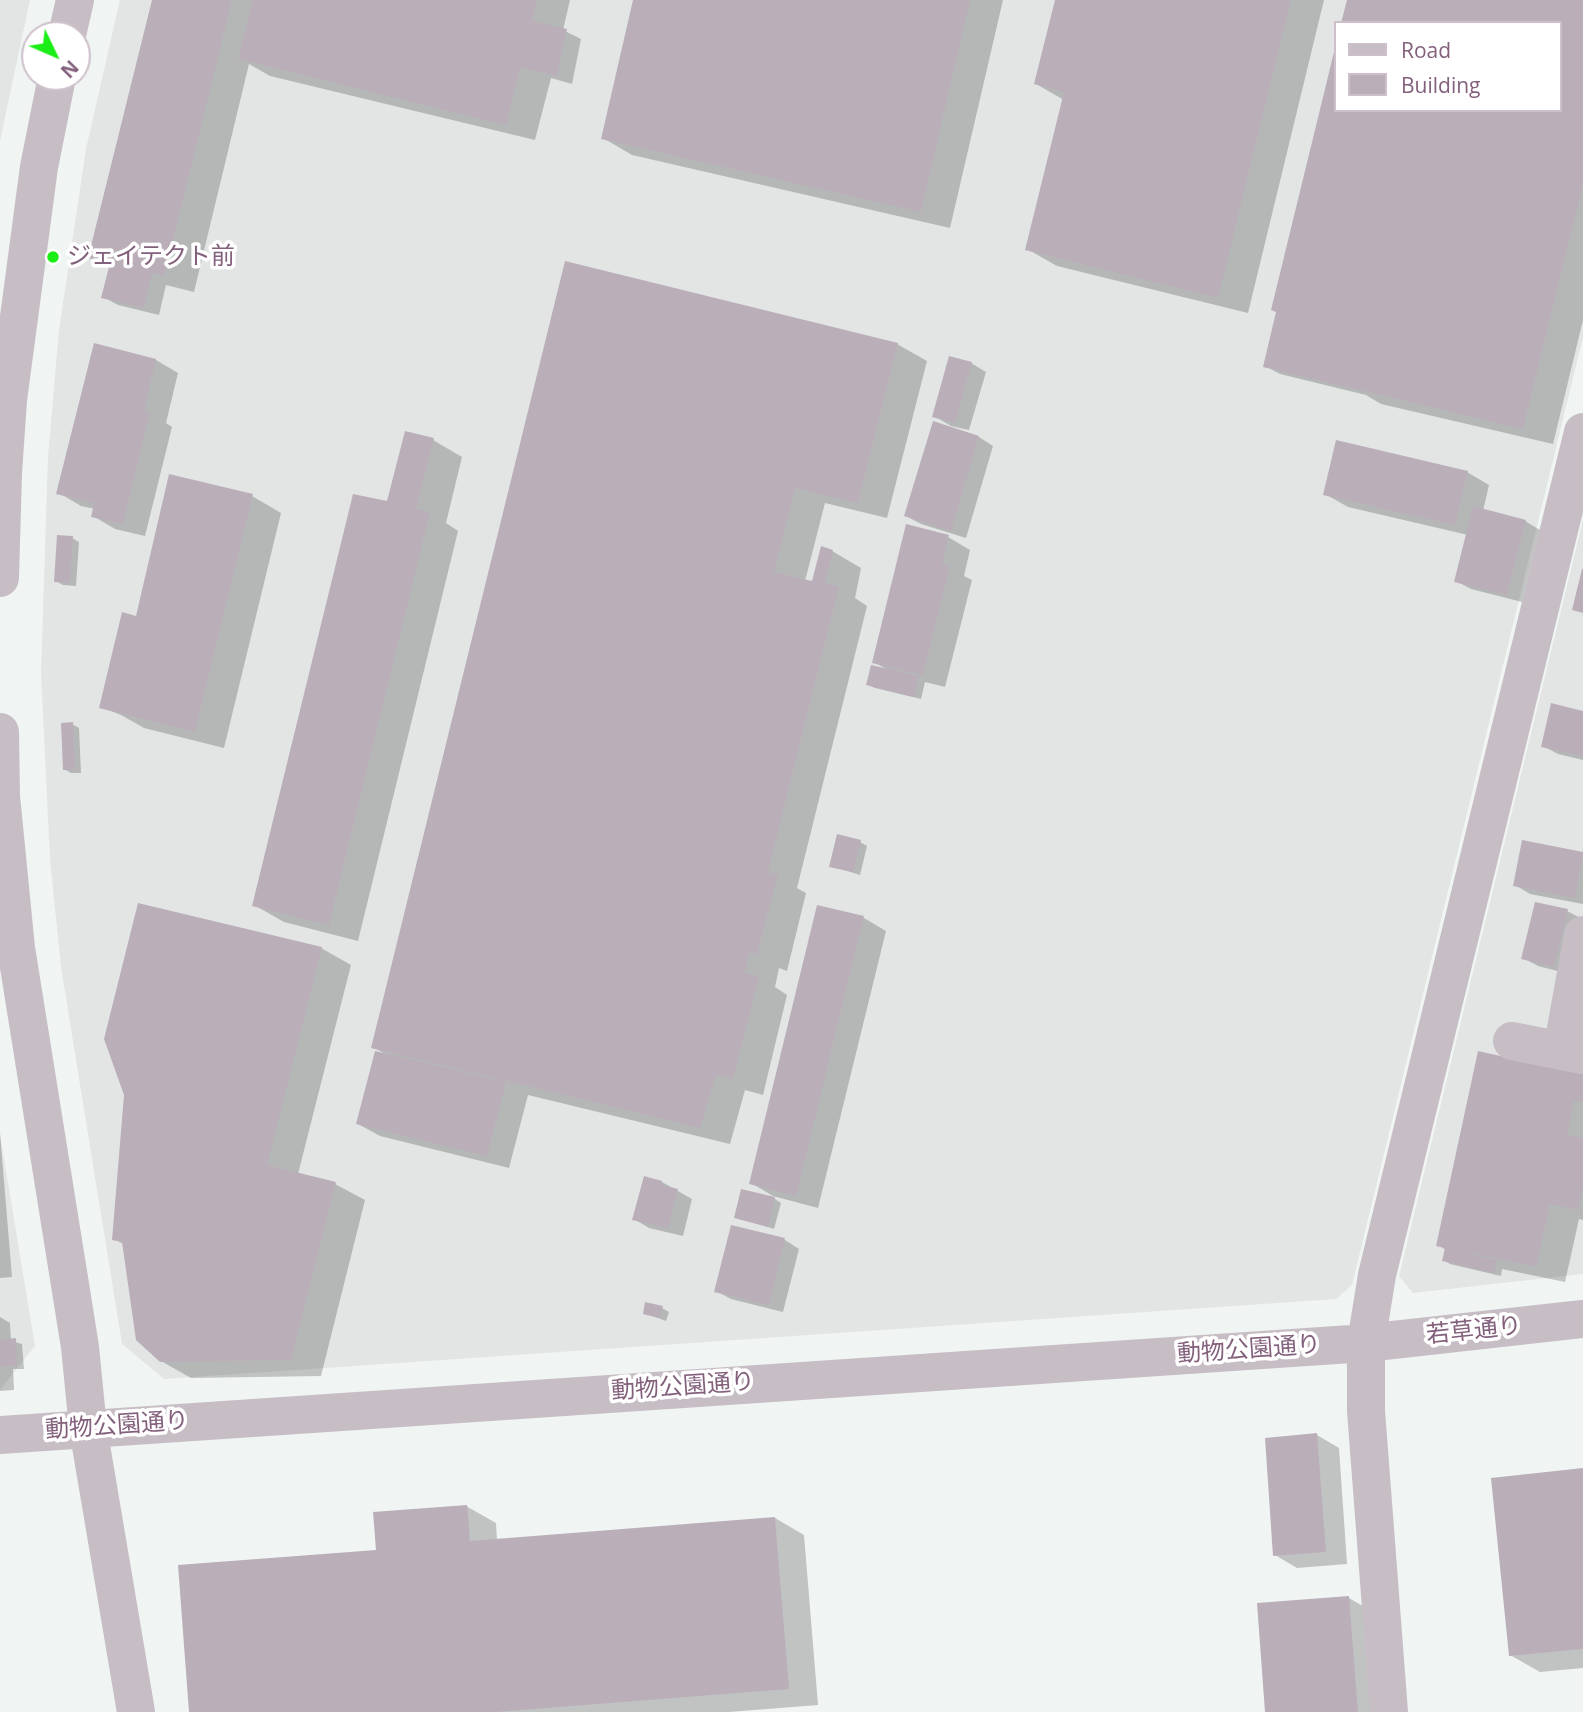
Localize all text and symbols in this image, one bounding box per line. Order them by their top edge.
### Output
north arrow [21,21,91,91]
legend [1334,21,1562,112]
text: Road [1401,36,1451,64]
text: N [55,55,84,84]
text: Building [1401,71,1480,99]
place label: ジェイテクト前 [67,243,235,271]
marker: ジェイテクト前 [45,249,61,265]
street label: 若草通り [1425,1312,1523,1350]
street label: 動物公園通り [1176,1331,1322,1369]
street label: 動物公園通り [610,1368,756,1406]
street label: 動物公園通り [44,1407,190,1445]

